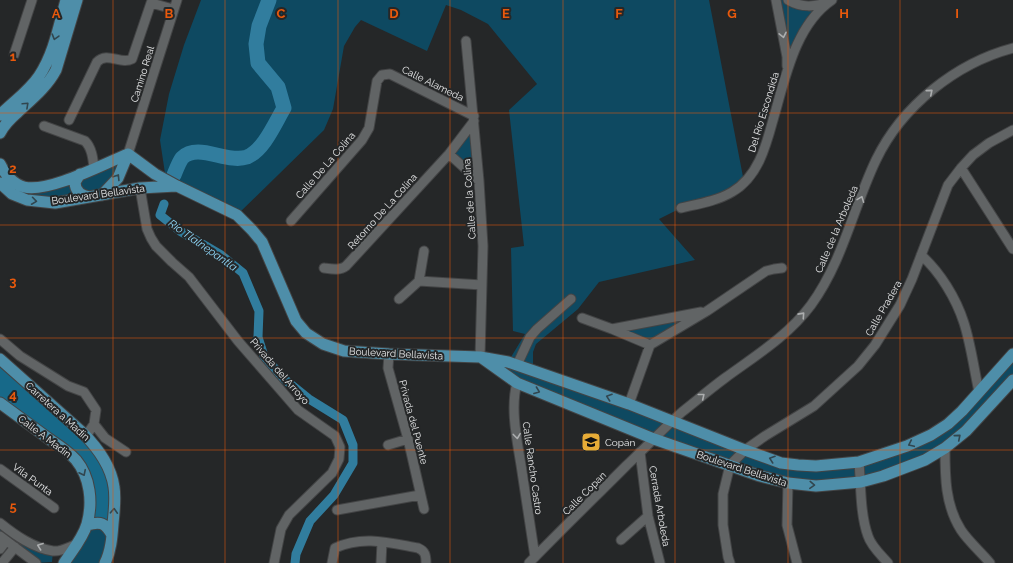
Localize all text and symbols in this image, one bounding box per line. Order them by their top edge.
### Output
text: A [52,6,61,21]
text: B [165,6,174,21]
text: C [277,6,286,21]
text: D [389,6,399,21]
text: E [502,6,510,21]
text: F [615,6,623,21]
text: G [727,6,737,21]
text: H [839,6,849,21]
text: I [955,6,959,21]
one-way arrow [778,31,786,38]
one-way arrow [51,34,60,41]
street label: Camino Real [129,44,156,104]
text: 1 [10,49,17,64]
street label: Calle Alameda [400,64,466,103]
street label: Del Río Escondida [746,71,781,154]
one-way arrow [925,90,933,97]
one-way arrow [21,102,29,110]
street label: Calle De La Colina [293,130,357,201]
street label: Calle de la Colina [461,158,478,240]
text: 2 [9,161,17,176]
street label: Retorno De La Colina [346,171,419,251]
one-way arrow [113,174,120,181]
street label: Boulevard Bellavista [51,182,145,206]
street label: Calle de la Arboleda [813,184,860,275]
one-way arrow [31,196,37,205]
one-way arrow [856,196,864,203]
water label: Río Tlalnepantla [166,217,240,274]
text: 3 [9,274,17,289]
street label: Calle Pradera [863,278,904,338]
one-way arrow [798,312,805,320]
street label: Privada del Arroyo [248,336,311,407]
street label: Boulevard Bellavista [349,346,443,361]
street label: Privada del Puente [397,379,430,466]
street label: Carretera a Madin [24,380,92,443]
one-way arrow [533,386,540,394]
text: 4 [9,387,17,402]
one-way arrow [606,394,613,402]
one-way arrow [697,394,704,401]
street label: Calle A Madin [16,413,73,460]
street label: Calle Rancho Castro [521,421,544,515]
school or university icon: Copán [580,431,602,453]
one-way arrow [512,433,521,439]
one-way arrow [954,434,961,441]
place label: Copán [605,437,635,448]
one-way arrow [908,439,916,447]
street label: Boulevard Bellavista [695,449,788,488]
one-way arrow [768,456,775,464]
street label: Vila Punta [11,461,55,498]
street label: Cerrada Arboleda [647,465,672,547]
one-way arrow [78,468,85,476]
street label: Calle Copan [561,469,608,517]
one-way arrow [809,481,815,489]
text: 5 [9,499,17,514]
one-way arrow [109,508,118,514]
one-way arrow [36,543,43,551]

